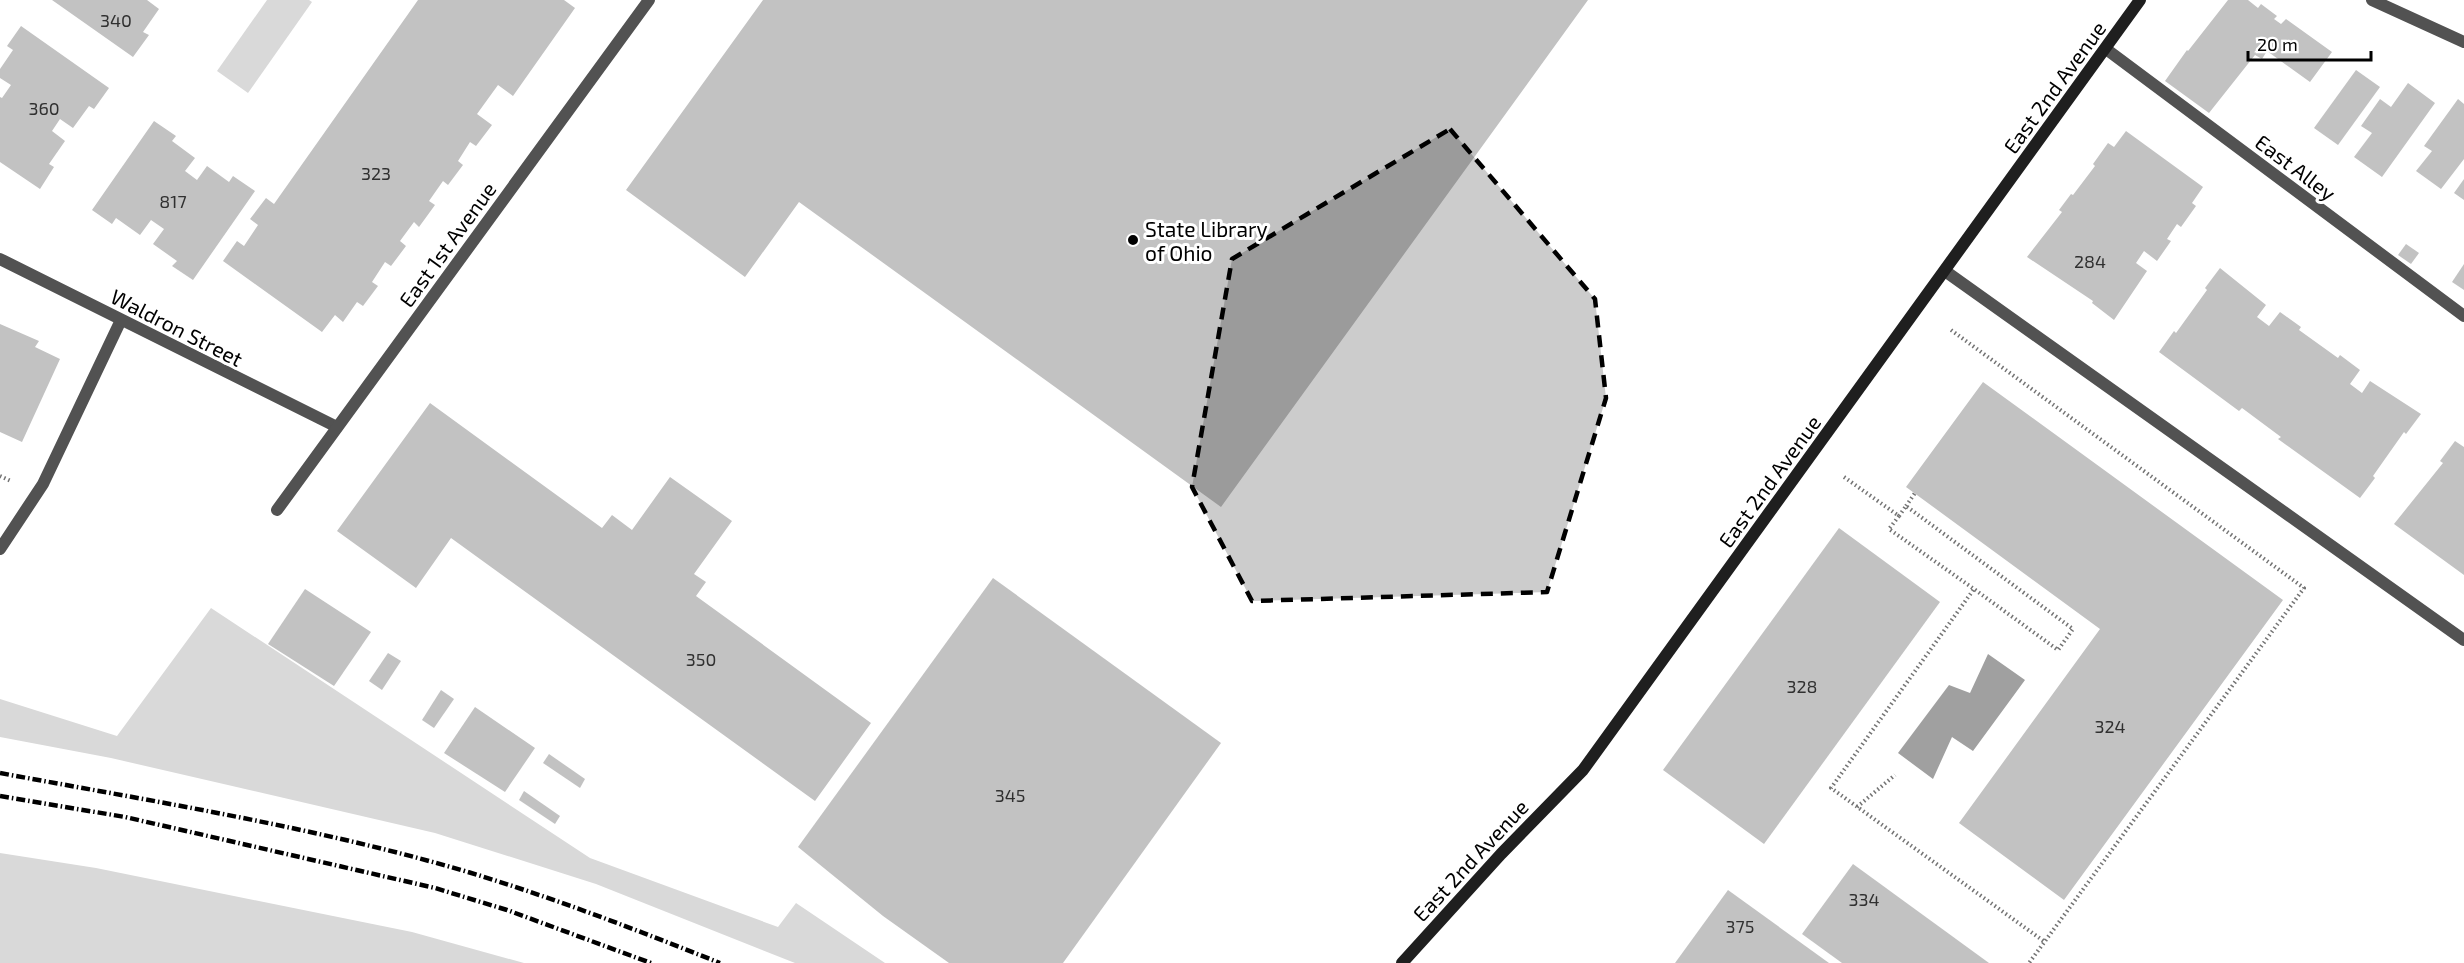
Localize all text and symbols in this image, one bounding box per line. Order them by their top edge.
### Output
house number: 340 [100,9,132,31]
street label: East 2nd Avenue [1998,16,2110,158]
scale bar [2248,24,2371,62]
text: 20 m [2257,33,2298,55]
house number: 360 [28,97,60,119]
street label: East Alley [2251,129,2341,205]
house number: 323 [361,162,391,184]
street label: East 1st Avenue [393,177,501,311]
house number: 817 [159,190,187,212]
place label: State Library of Ohio [1145,216,1268,265]
marker: State Library of Ohio [1126,233,1140,247]
house number: 284 [2074,250,2106,272]
street label: Waldron Street [107,283,247,371]
street label: East 2nd Avenue [1713,410,1825,552]
house number: 350 [686,648,716,670]
house number: 328 [1786,675,1818,697]
house number: 324 [2094,715,2126,737]
house number: 345 [995,784,1025,806]
street label: East 2nd Avenue [1407,794,1533,926]
house number: 334 [1848,888,1880,910]
house number: 375 [1726,915,1754,937]

